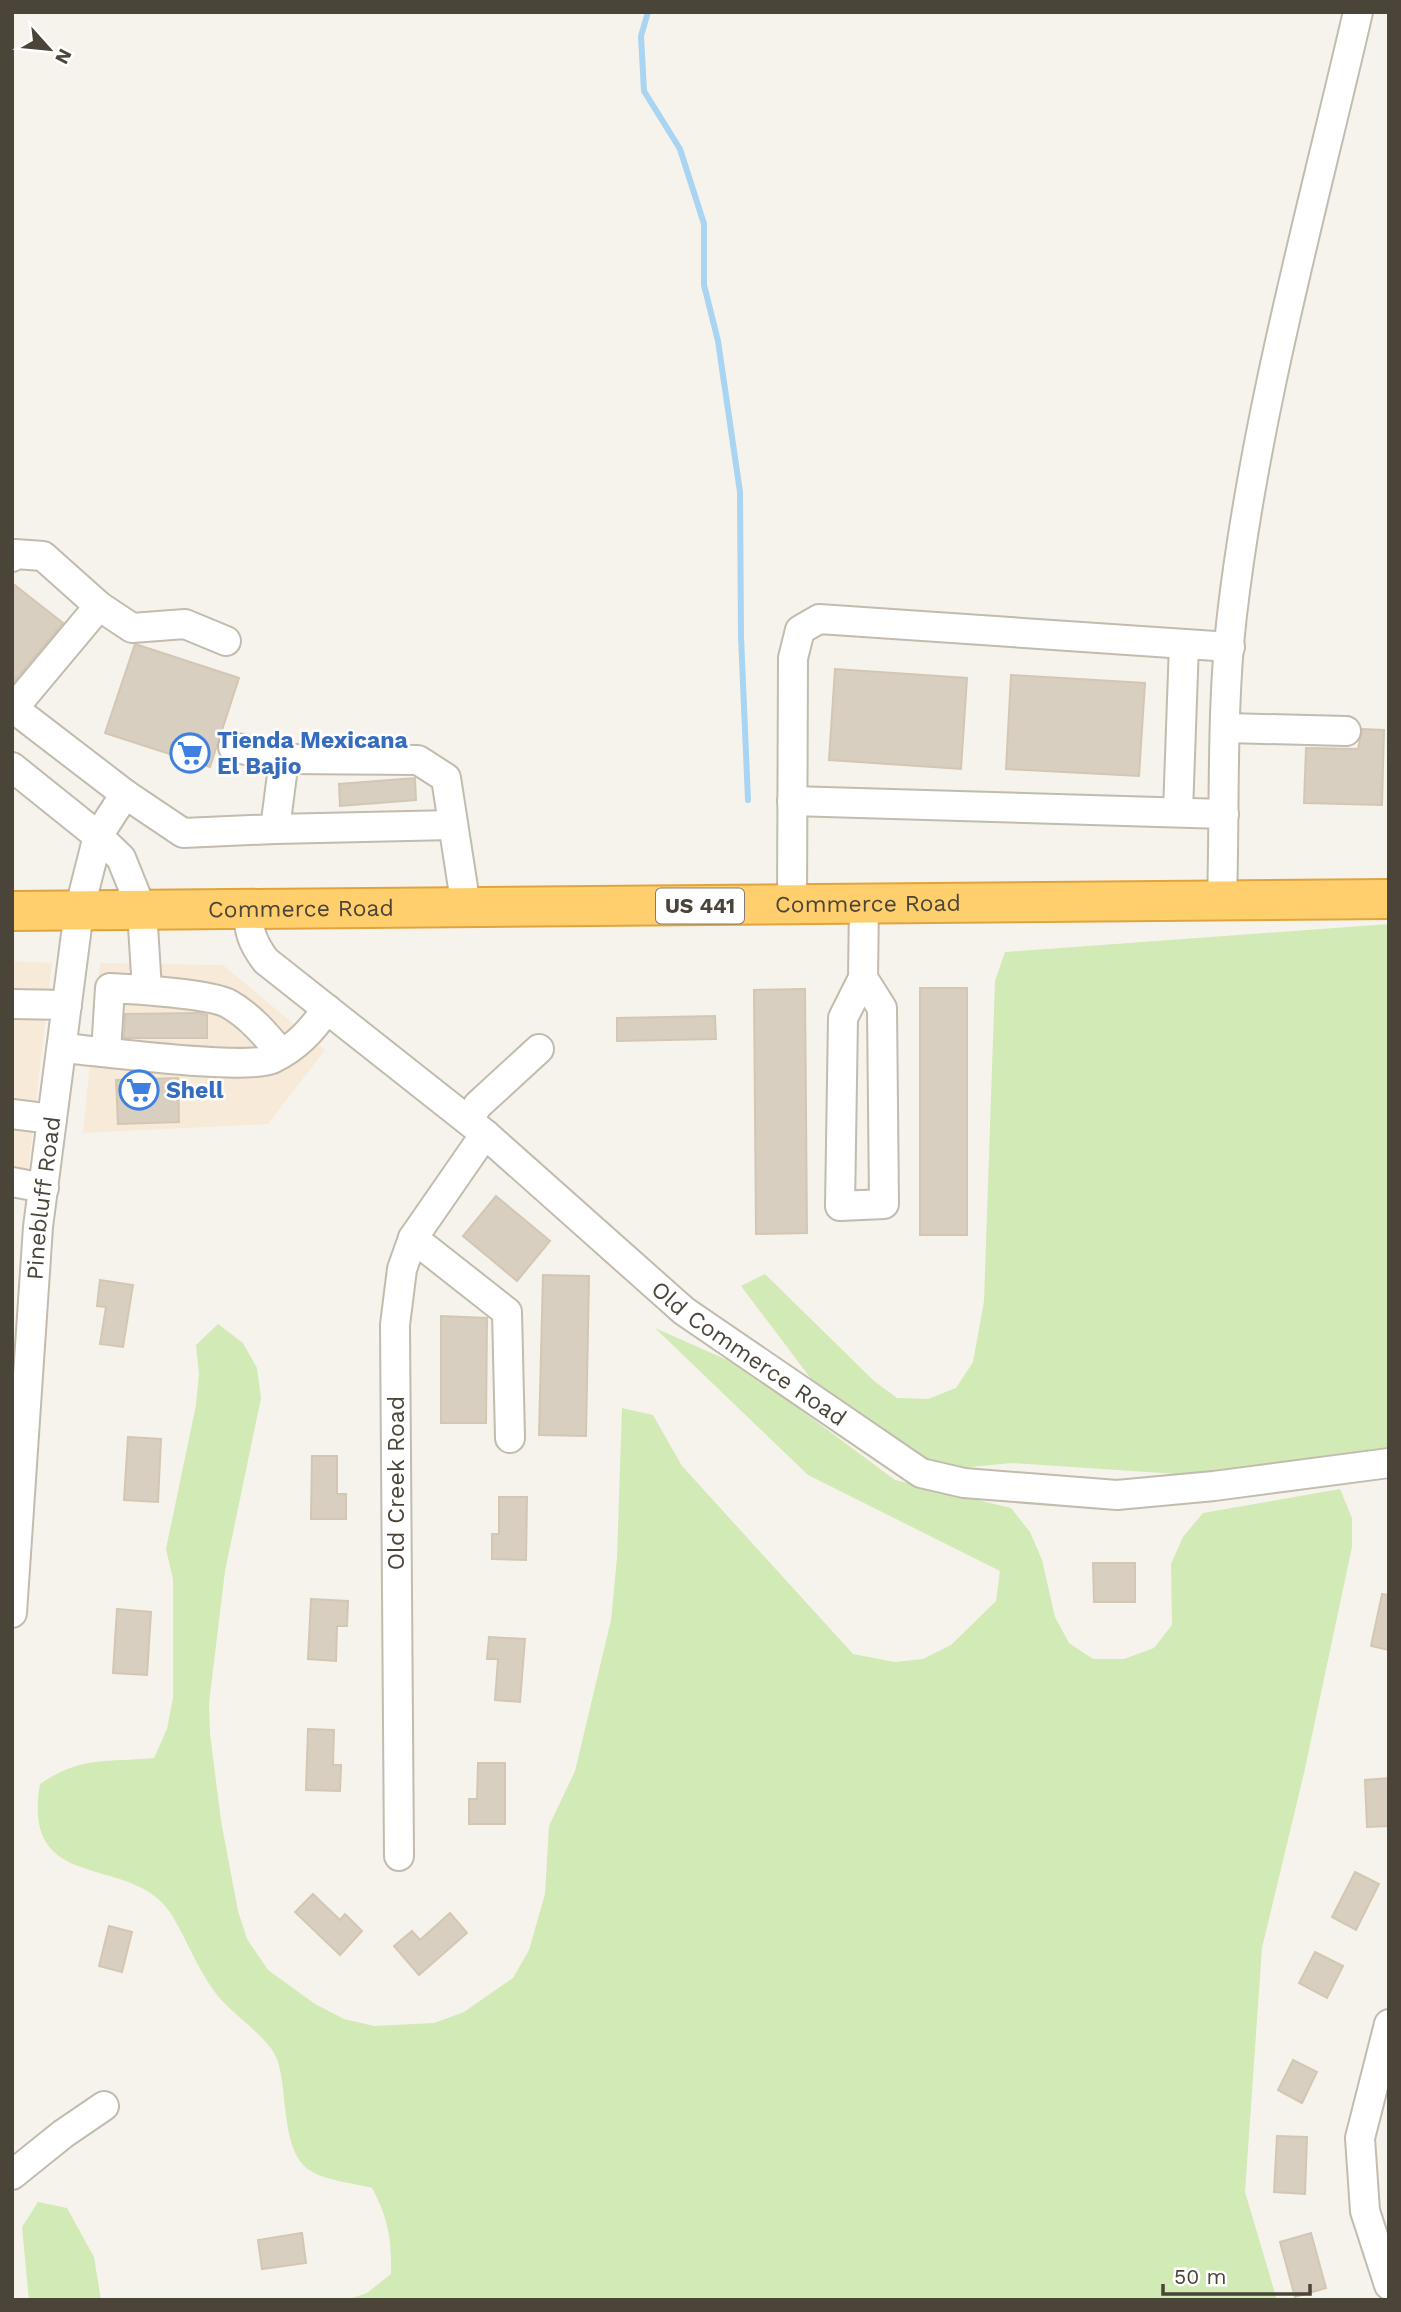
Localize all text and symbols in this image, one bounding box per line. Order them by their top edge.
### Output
north arrow [14,14,84,84]
text: N [50,45,77,68]
place label: Tienda Mexicana El Bajio [217,727,409,780]
supermarket icon: Tienda Mexicana El Bajio [169,732,211,774]
road number: US 441 [656,888,744,923]
street label: Commerce Road [775,890,961,918]
street label: Commerce Road [208,895,394,923]
supermarket icon: Shell [118,1069,160,1111]
place label: Shell [166,1077,224,1104]
street label: Pinebluff Road [21,1115,66,1281]
street label: Old Commerce Road [646,1275,851,1432]
street label: Old Creek Road [383,1396,410,1570]
scale bar [1163,2252,1310,2296]
text: 50 m [1174,2264,1226,2289]

